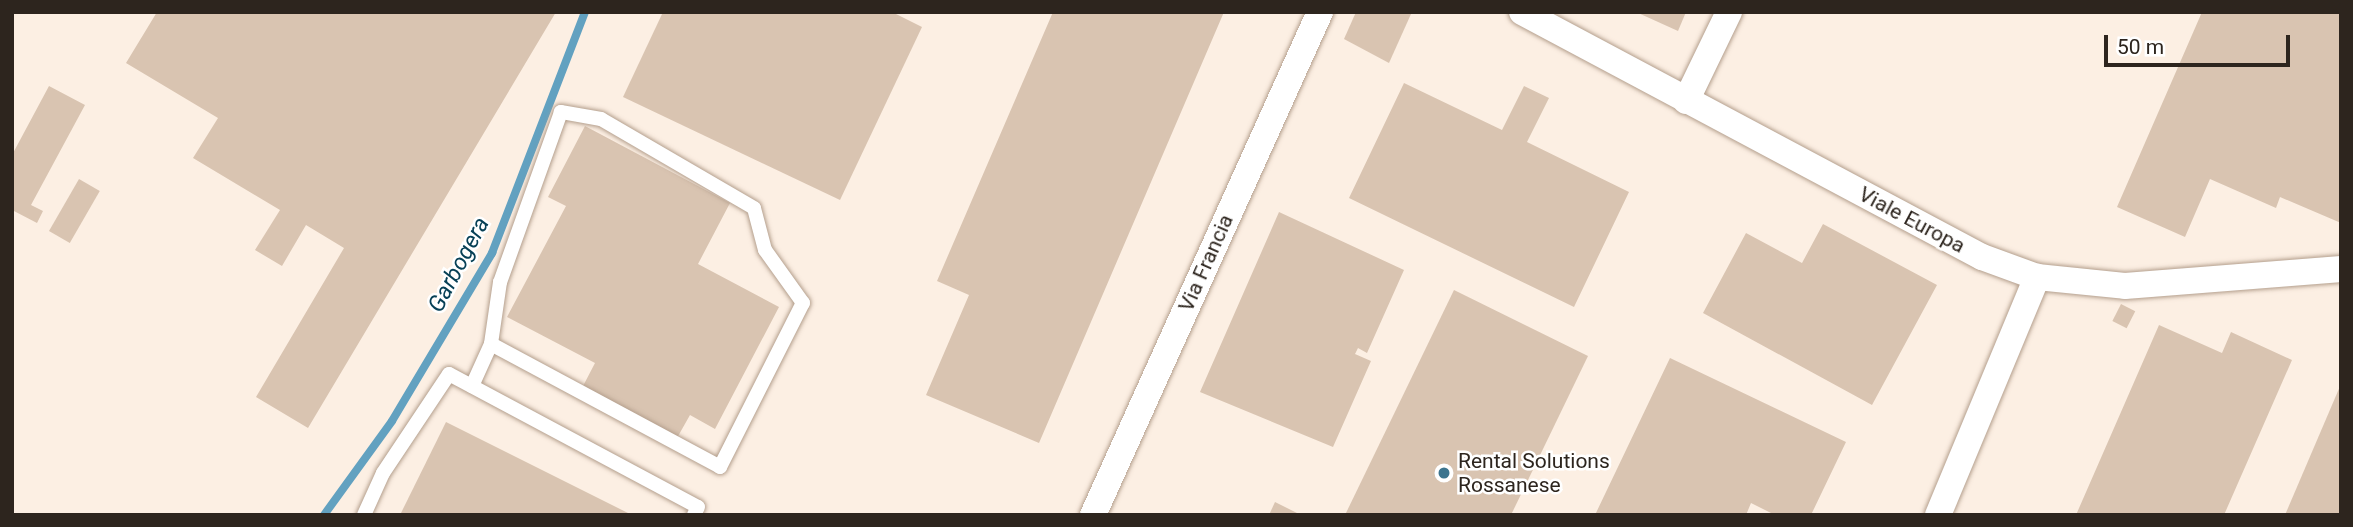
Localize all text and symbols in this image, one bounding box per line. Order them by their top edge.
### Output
scale bar [2108,21,2294,65]
text: 50 m [2117,35,2164,59]
street label: Viale Europa [1855,181,1969,259]
street label: Via Francia [1173,211,1239,315]
water label: Garbogera [422,213,496,317]
place label: Rental Solutions Rossanese [1458,448,1610,498]
marker: Rental Solutions Rossanese [1436,465,1452,481]

